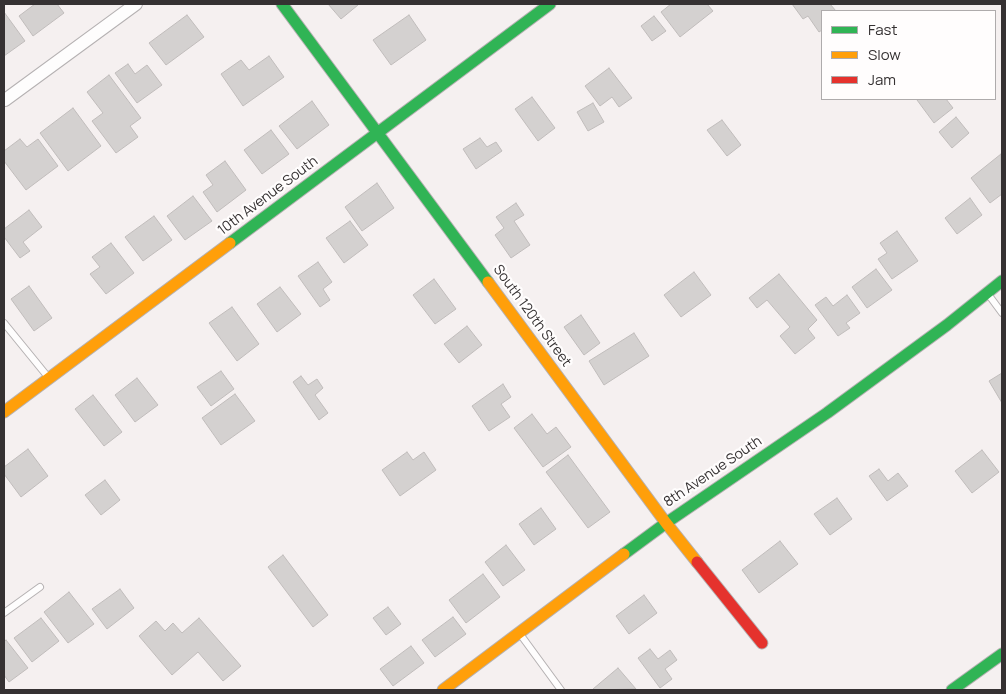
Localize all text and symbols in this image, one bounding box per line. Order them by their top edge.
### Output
legend [821,10,996,100]
text: Fast [868,19,897,40]
text: Slow [868,44,901,65]
text: Jam [868,69,896,90]
street label: 10th Avenue South [215,153,321,239]
street label: South 120th Street [489,262,575,370]
street label: 8th Avenue South [661,433,765,511]

